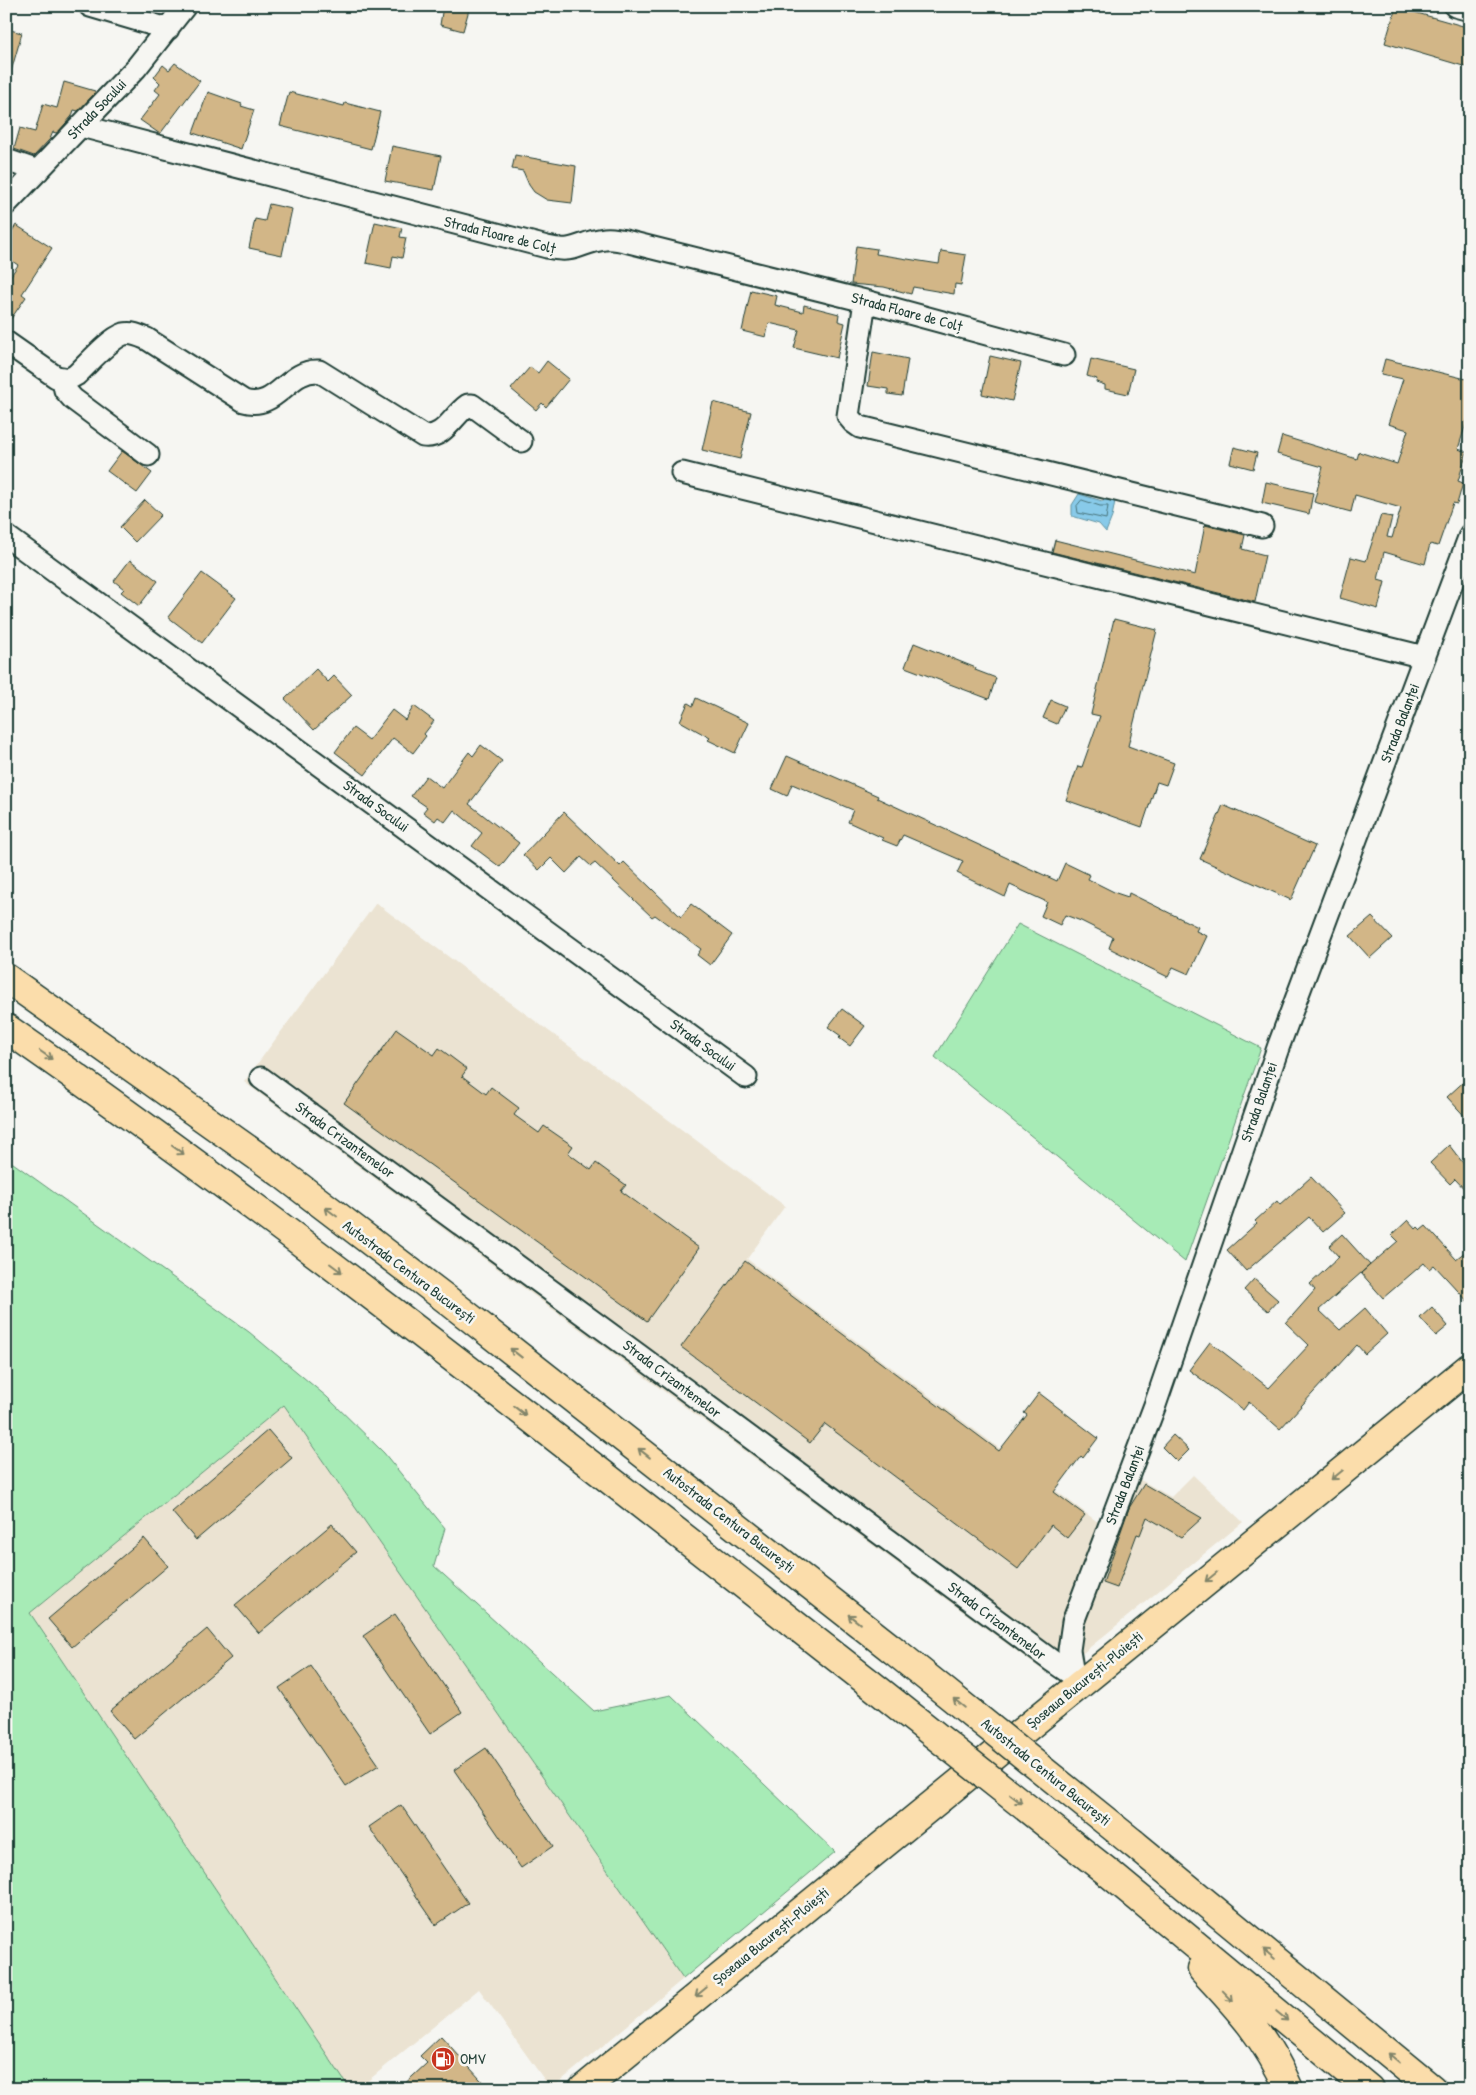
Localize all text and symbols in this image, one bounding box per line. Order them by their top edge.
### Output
street label: Strada Socului [62,74,131,144]
street label: Strada Floare de Colț [442,210,559,259]
street label: Strada Floare de Colț [849,287,966,337]
street label: Strada Balanței [1375,680,1424,766]
street label: Strada Socului [339,774,414,837]
street label: Strada Socului [666,1013,741,1076]
one-way arrow [39,1050,52,1061]
street label: Strada Balanței [1235,1059,1282,1145]
street label: Strada Crizantemelor [291,1096,400,1183]
one-way arrow [171,1145,184,1156]
one-way arrow [324,1207,338,1217]
street label: Autostrada Centura București [339,1215,480,1328]
one-way arrow [330,1263,343,1274]
street label: Strada Crizantemelor [619,1335,726,1423]
one-way arrow [510,1348,523,1359]
one-way arrow [514,1405,527,1416]
street label: Strada Balanței [1100,1442,1149,1528]
one-way arrow [638,1448,651,1459]
street label: Autostrada Centura București [659,1462,799,1577]
one-way arrow [1331,1469,1344,1480]
one-way arrow [1205,1572,1218,1583]
street label: Strada Crizantemelor [944,1577,1051,1665]
one-way arrow [848,1613,861,1624]
street label: Șoseaua București-Ploiești [1022,1626,1147,1733]
one-way arrow [953,1697,966,1708]
street label: Autostrada Centura București [977,1713,1115,1830]
one-way arrow [1009,1794,1022,1805]
street label: Șoseaua București-Ploiești [708,1882,833,1989]
one-way arrow [1263,1949,1276,1960]
one-way arrow [694,1987,707,1998]
one-way arrow [1222,1990,1234,2003]
one-way arrow [1275,2011,1288,2022]
fuel station icon: OMV [430,2046,456,2072]
place label: OMV [460,2048,486,2069]
one-way arrow [1388,2052,1401,2063]

